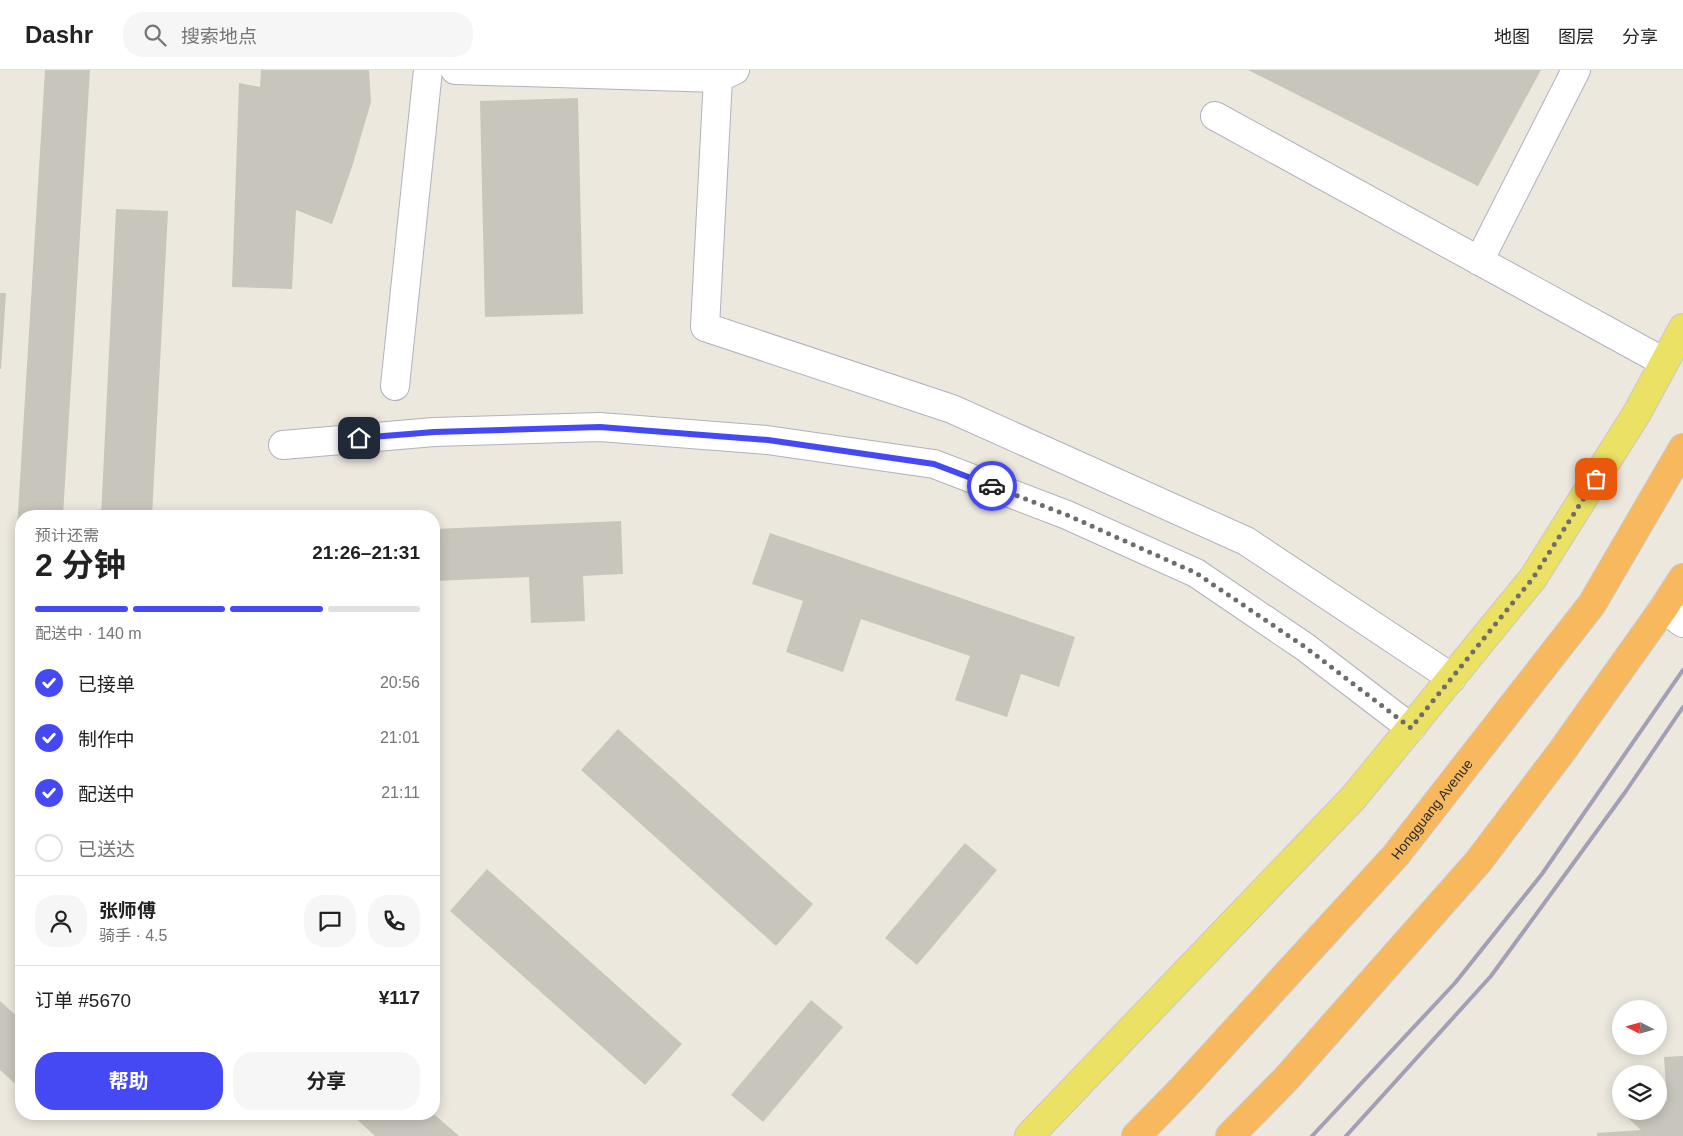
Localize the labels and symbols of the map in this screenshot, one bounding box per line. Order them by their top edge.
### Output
pin [338,417,380,459]
pin [1575,458,1617,500]
courier [967,461,1017,511]
street label: Hongguang Avenue [1388,756,1476,863]
north arrow [1612,1000,1668,1055]

